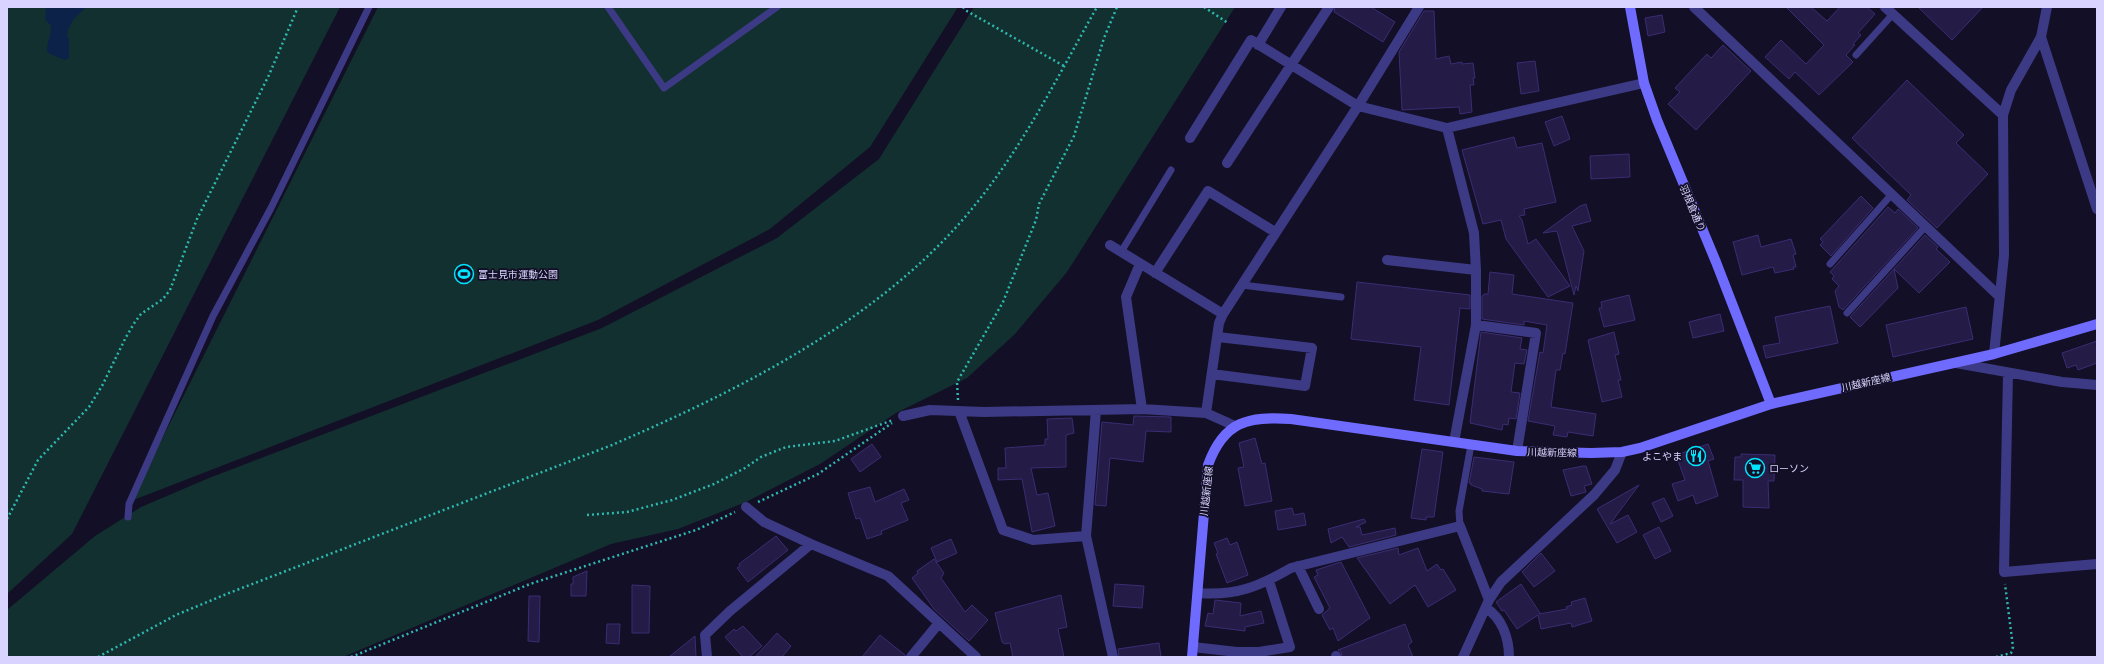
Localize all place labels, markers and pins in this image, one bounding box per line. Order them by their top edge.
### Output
sports icon: 富士見市運動公園 [453,263,475,285]
place label: 富士見市運動公園 [478,268,558,280]
restaurant icon: よこやま [1685,445,1707,467]
place label: よこやま [1642,450,1682,462]
supermarket icon: ローソン [1744,457,1766,479]
place label: ローソン [1769,462,1809,474]

